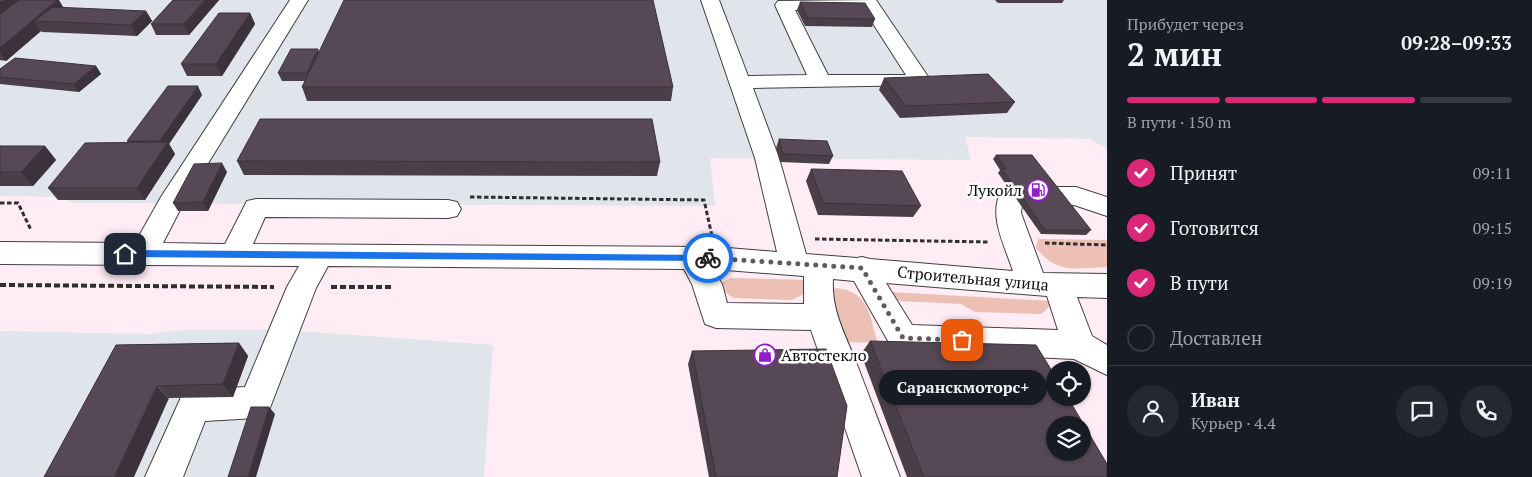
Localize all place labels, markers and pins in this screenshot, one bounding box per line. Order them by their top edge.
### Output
fuel station icon: Лукойл [1026,178,1050,202]
place label: Лукойл [967,179,1022,201]
pin [104,233,146,275]
pin [941,319,983,361]
shop icon: Автостекло [753,343,777,367]
place label: Автостекло [781,344,867,366]
callout: Саранскмоторс+ [878,370,1046,405]

